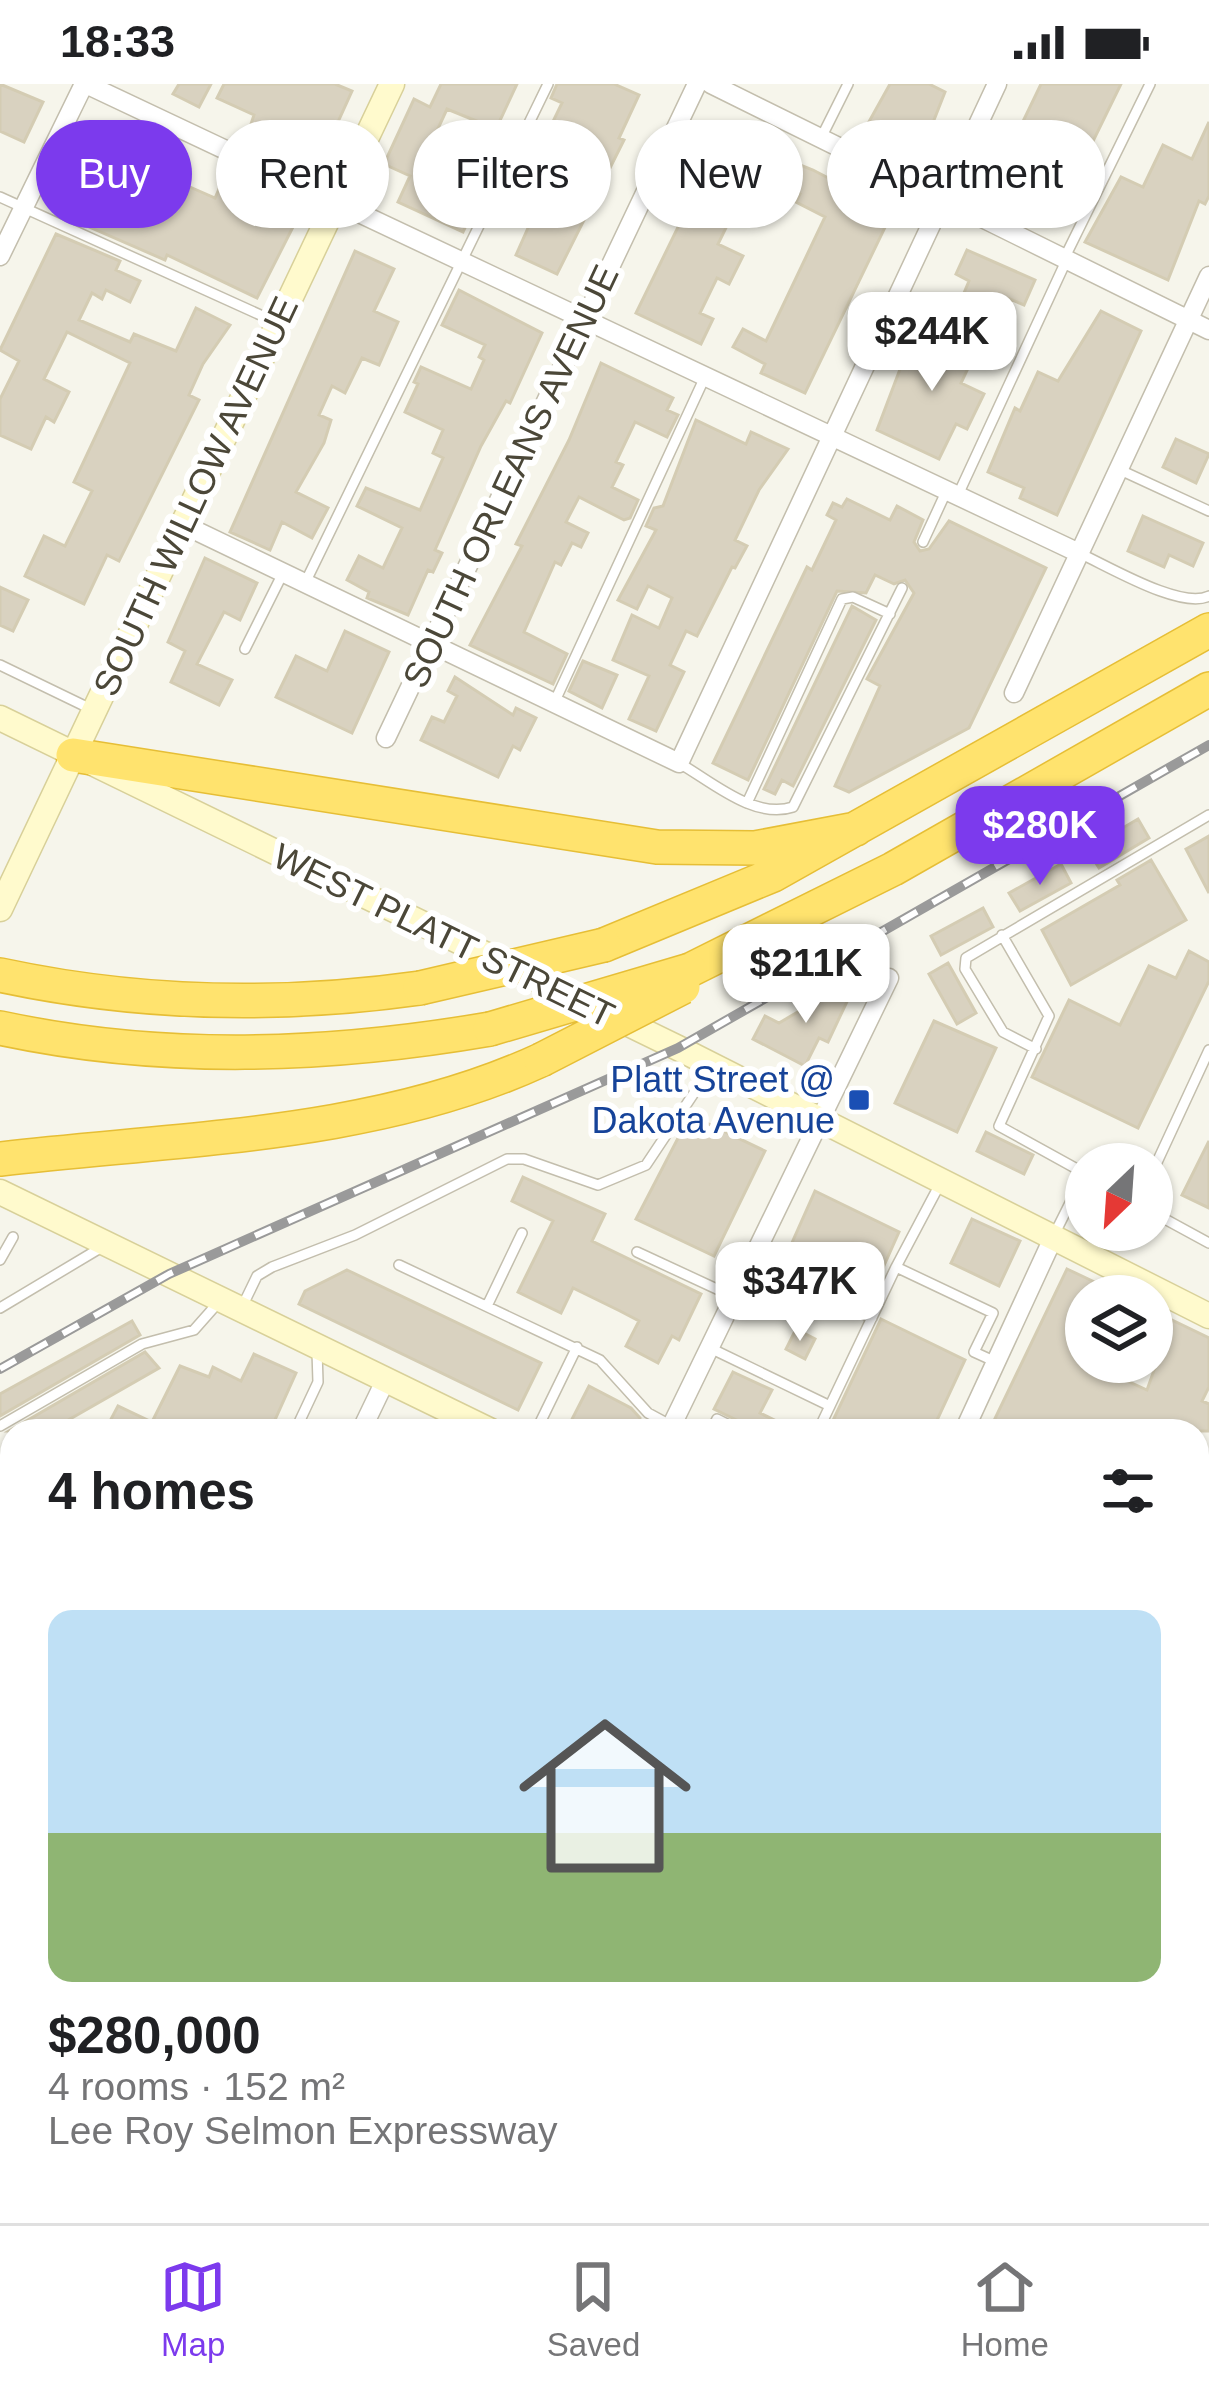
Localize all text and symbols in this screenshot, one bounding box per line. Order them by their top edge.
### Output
text: 18:33 [60,16,175,67]
chip: Buy [36,120,192,228]
chip: Rent [216,120,389,228]
chip: Filters [413,120,611,228]
chip: New [635,120,803,228]
chip: Apartment [827,120,1105,228]
street label: SOUTH ORLEANS AVENUE [394,258,627,694]
street label: SOUTH WILLOW AVENUE [85,290,306,702]
pin: $244K [848,292,1016,394]
text: $244K [875,309,989,352]
pin: $280K [956,786,1124,888]
text: $280K [983,803,1097,846]
street label: WEST PLATT STREET [267,835,621,1036]
pin: $211K [722,924,890,1026]
text: $211K [750,941,862,984]
place label: Platt Street @ Dakota Avenue [591,1059,835,1141]
marker: Platt Street @ Dakota Avenue [846,1087,872,1113]
north arrow [1065,1143,1173,1251]
map controls [1065,1143,1173,1383]
pin: $347K [716,1242,884,1344]
text: $347K [743,1259,857,1302]
button: layers [1065,1275,1173,1383]
icon: filters [1095,1458,1161,1524]
text: 4 homes [48,1463,255,1520]
icon: home [497,1688,713,1904]
text: $280,000 [48,2007,261,2064]
text: 4 rooms · 152 m² [48,2065,345,2108]
text: Lee Roy Selmon Expressway [48,2109,557,2152]
tab: Map [160,2254,226,2364]
tab: Saved [547,2254,640,2364]
tab: Home [961,2254,1049,2364]

